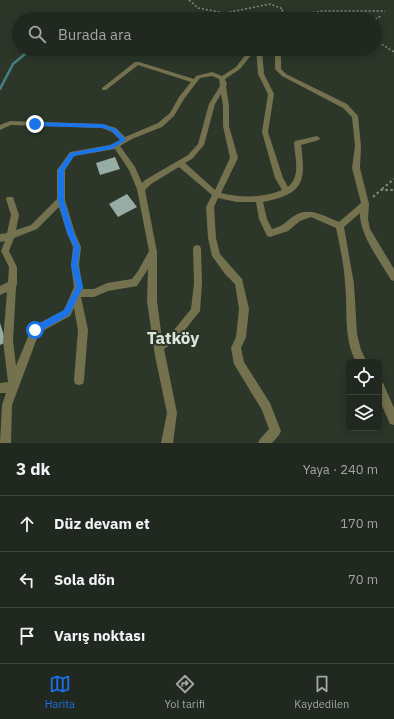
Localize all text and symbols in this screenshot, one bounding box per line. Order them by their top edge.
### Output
search box [12,12,382,56]
icon: search [26,23,48,45]
text: Burada ara [58,25,132,44]
route end [26,115,44,133]
route start [26,321,44,339]
district label: Tatköy [147,327,199,349]
map controls [346,359,382,431]
button: locate [346,359,382,395]
button: layers [346,395,382,431]
text: 3 dk [16,458,50,480]
text: Yaya · 240 m [303,461,378,478]
icon: ahead [16,513,38,535]
text: Düz devam et [54,514,150,533]
text: 170 m [340,515,378,532]
icon: left [16,569,38,591]
text: Sola dön [54,570,115,589]
text: 70 m [348,571,378,588]
icon: arrive [16,625,38,647]
text: Varış noktası [54,626,145,645]
tab: Harita [45,673,75,711]
tab: Yol tarifi [164,673,205,711]
tab: Kaydedilen [294,673,349,711]

